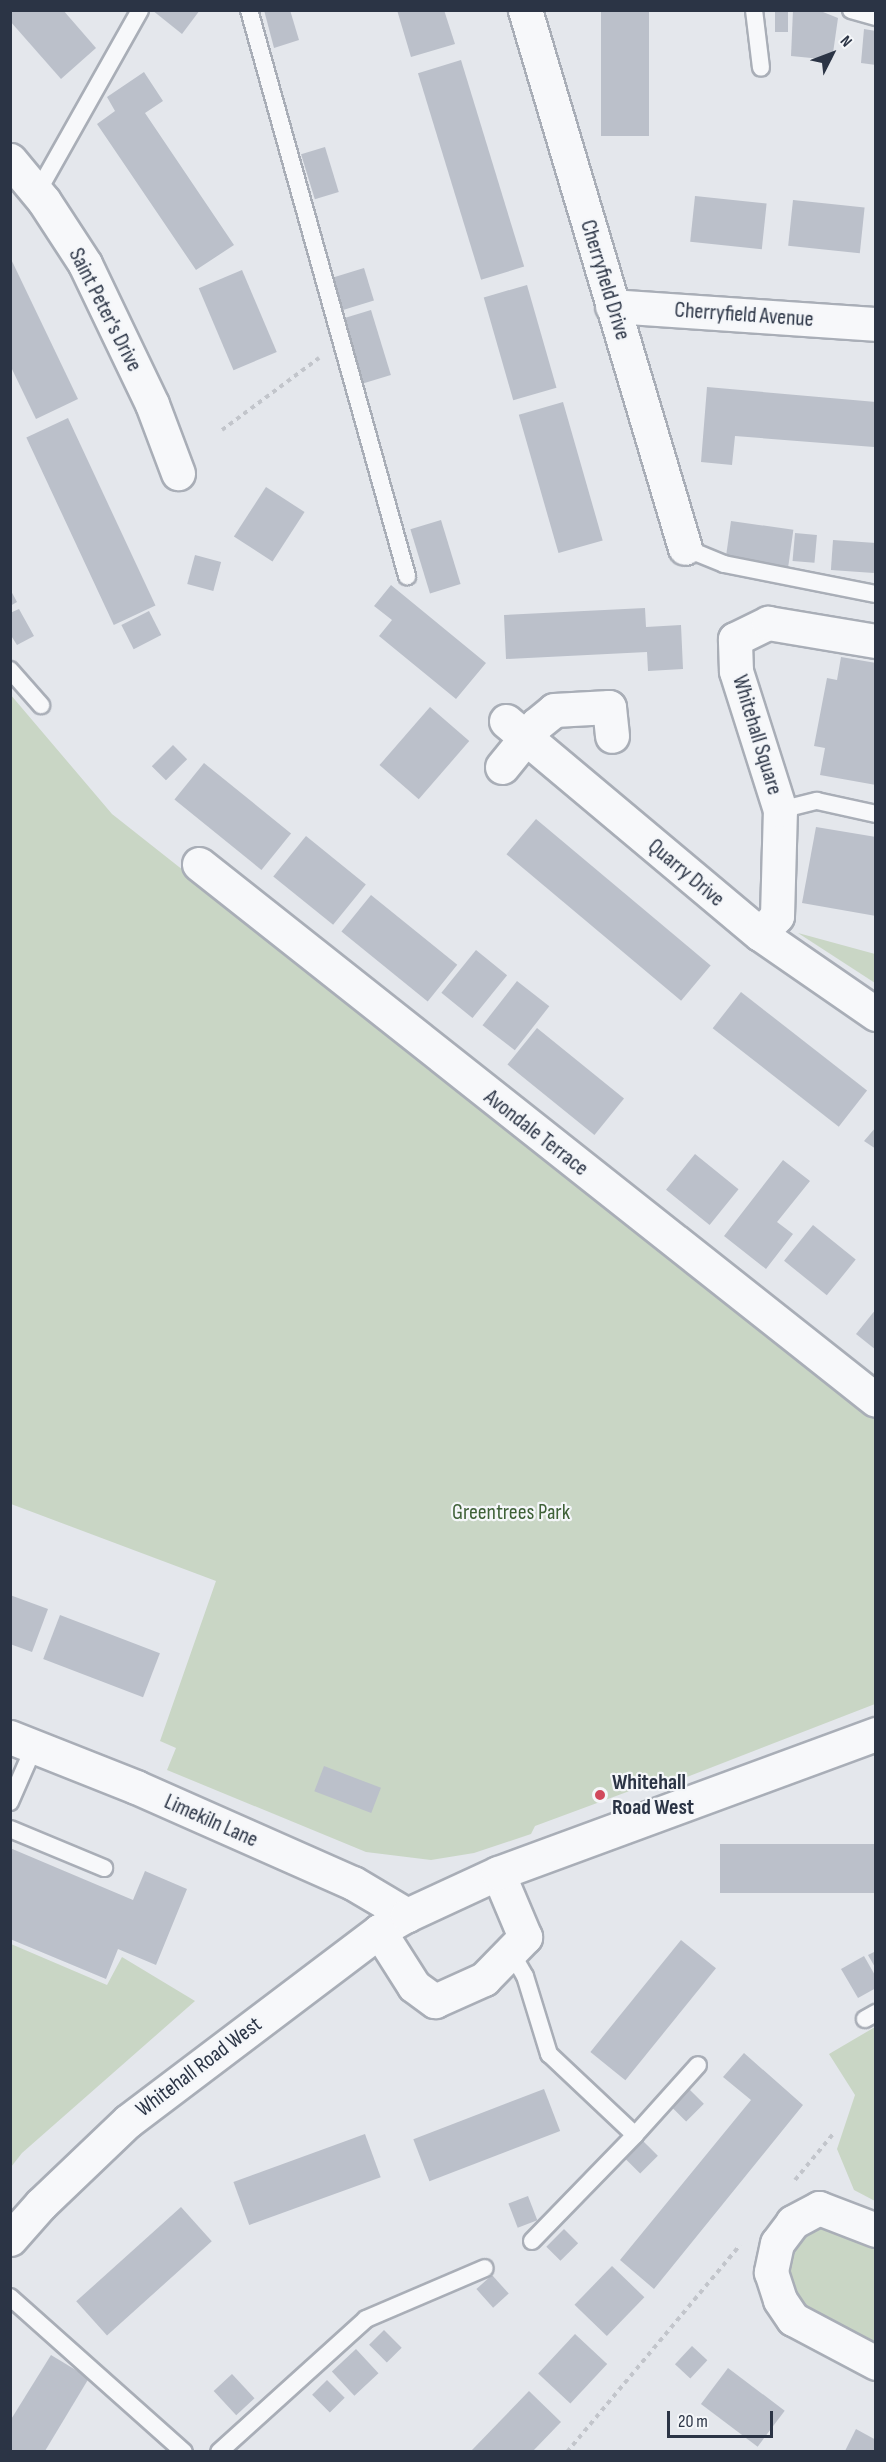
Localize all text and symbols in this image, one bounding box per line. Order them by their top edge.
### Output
north arrow [802,24,862,84]
text: N [836,32,856,51]
street label: Cherryfield Drive [574,217,636,343]
street label: Saint Peter's Drive [63,244,147,376]
street label: Cherryfield Avenue [674,297,814,333]
street label: Whitehall Square [726,672,788,798]
street label: Quarry Drive [642,833,730,913]
street label: Avondale Terrace [479,1084,593,1182]
park label: Greentrees Park [452,1500,570,1526]
place label: Whitehall Road West [612,1769,694,1820]
marker: Whitehall Road West [593,1788,607,1802]
street label: Limekiln Lane [160,1789,262,1853]
street label: Whitehall Road West [131,2011,267,2123]
scale bar [670,2399,776,2437]
text: 20 m [678,2411,708,2432]

